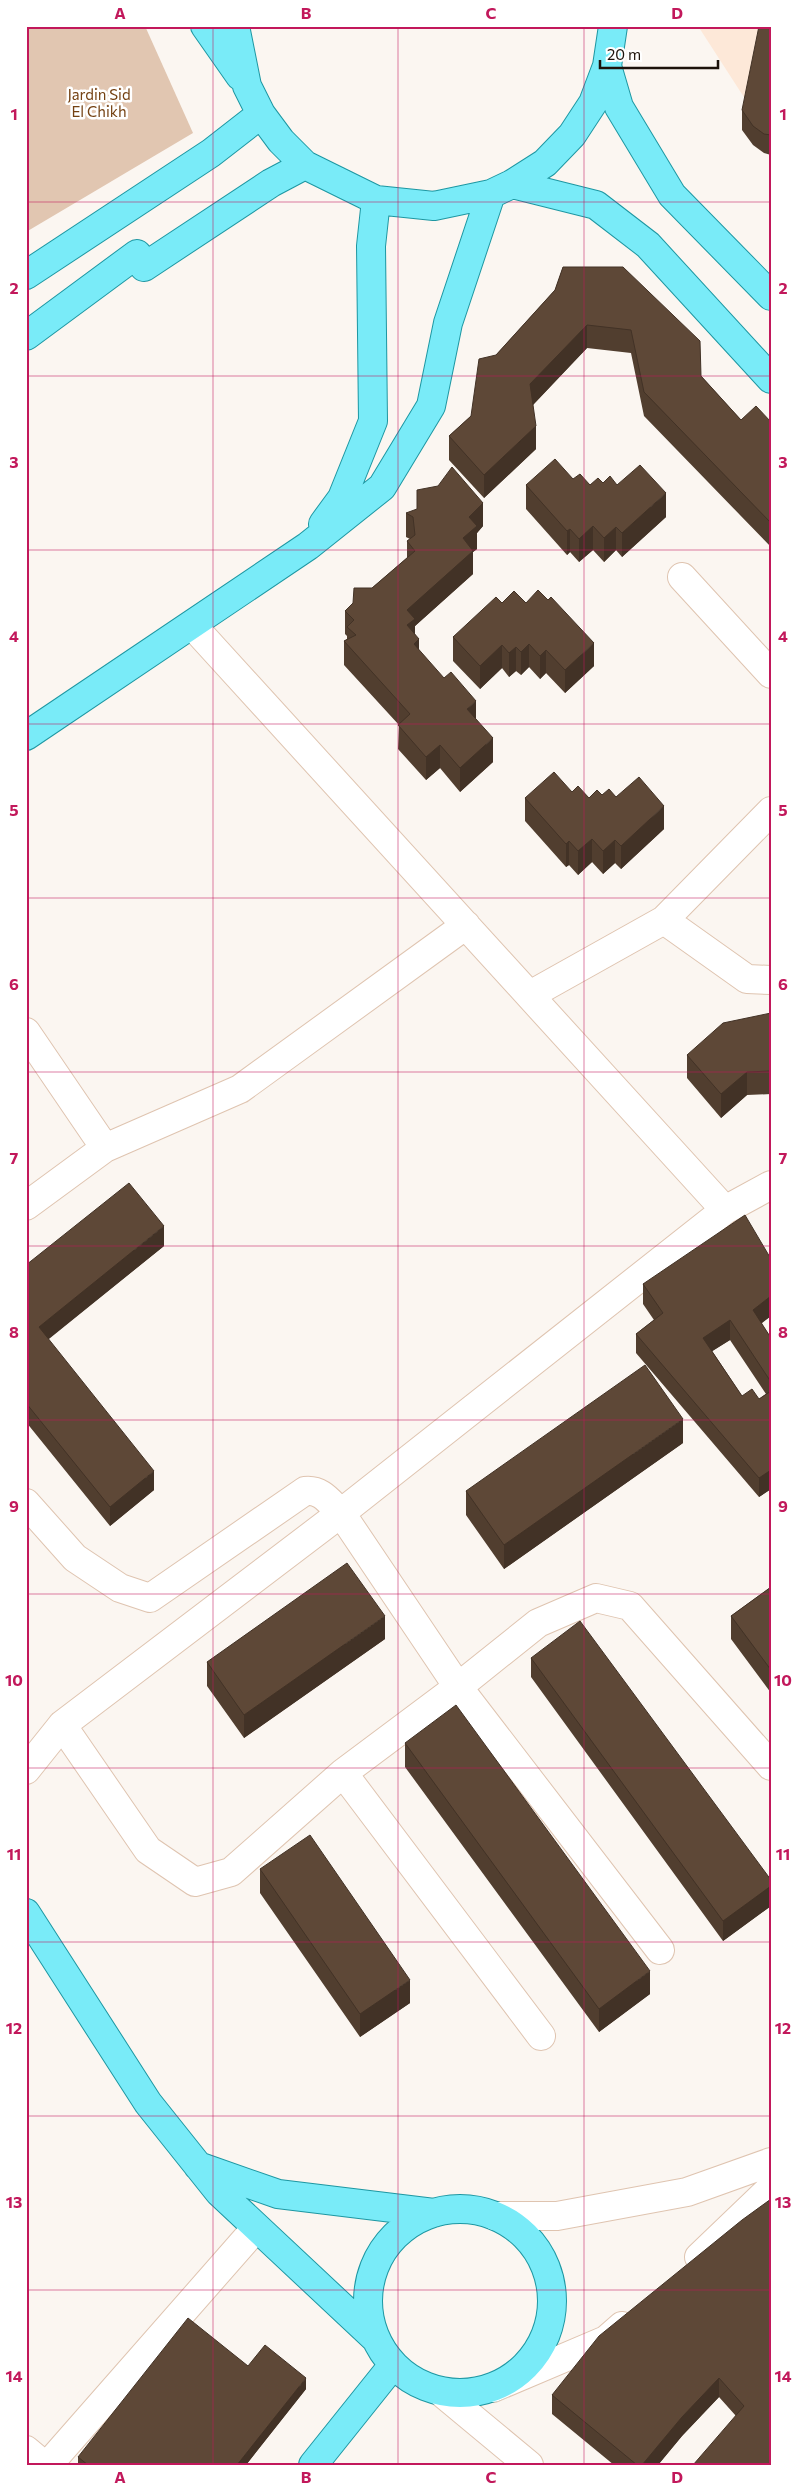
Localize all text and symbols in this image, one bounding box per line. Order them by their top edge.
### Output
text: A [114,3,126,22]
text: B [301,3,312,22]
text: C [486,3,497,22]
text: D [671,3,683,22]
scale bar [600,38,717,70]
text: 20 m [607,45,641,63]
park label: Jardin Sid El Chikh [67,85,131,120]
text: 1 [10,104,18,123]
text: 1 [779,104,787,123]
text: 2 [9,278,19,297]
text: 2 [778,278,788,297]
text: 3 [9,452,19,471]
text: 3 [778,452,788,471]
text: 4 [9,626,19,645]
text: 4 [778,626,788,645]
text: 5 [9,800,19,819]
text: 5 [778,800,788,819]
text: 6 [9,974,19,993]
text: 6 [778,974,788,993]
text: 7 [10,1148,19,1167]
text: 7 [779,1148,788,1167]
text: 8 [9,1322,19,1341]
text: 8 [778,1322,788,1341]
text: 9 [9,1496,19,1515]
text: 9 [778,1496,788,1515]
text: 10 [5,1670,23,1689]
text: 10 [774,1670,792,1689]
text: 11 [7,1844,21,1863]
text: 11 [776,1844,790,1863]
text: 12 [6,2018,22,2037]
text: 12 [775,2018,791,2037]
text: 13 [6,2192,22,2211]
text: 13 [775,2192,791,2211]
text: 14 [5,2366,23,2385]
text: 14 [774,2366,792,2385]
text: A [114,2467,126,2486]
text: B [301,2467,312,2486]
text: C [486,2467,497,2486]
text: D [671,2467,683,2486]

